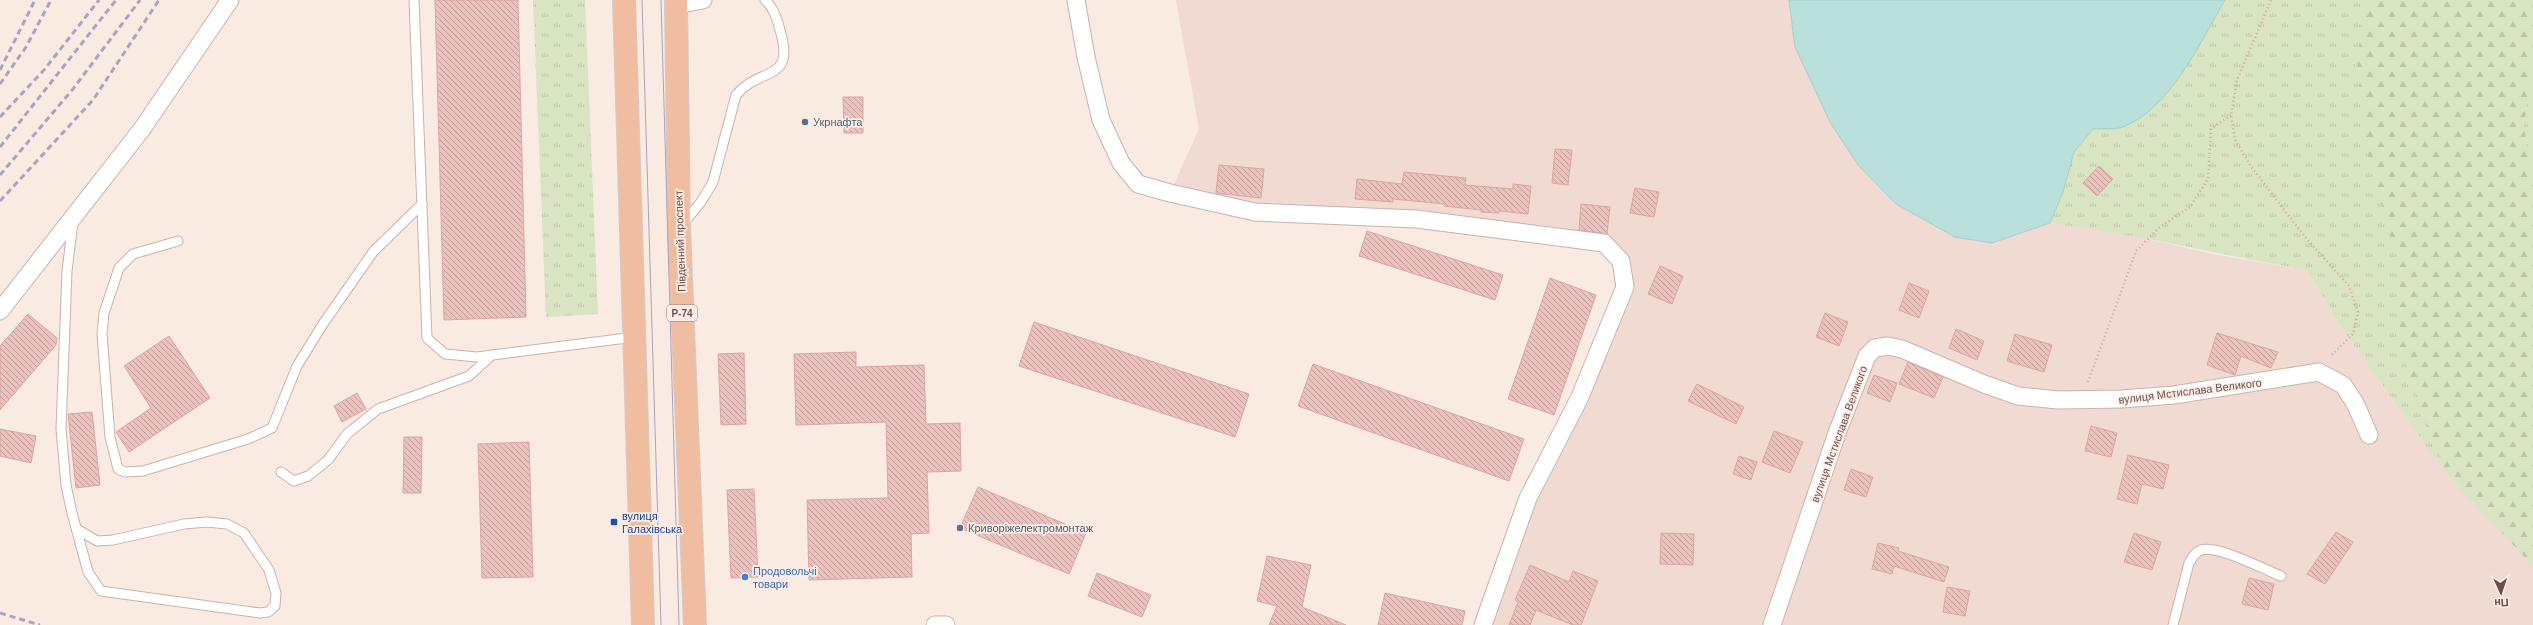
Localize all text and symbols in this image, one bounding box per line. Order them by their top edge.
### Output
place label: Укрнафта [813,116,863,128]
marker: Укрнафта [800,117,810,127]
street label: Південний проспект [672,190,688,292]
road number: Р-74 [667,305,697,321]
street label: вулиця Мстислава Великого [1809,364,1869,504]
street label: вулиця Мстислава Великого [2118,376,2262,406]
place label: вулиця Галахівська [622,510,683,535]
marker: вулиця Галахівська [609,517,619,527]
place label: Криворіжелектромонтаж [968,522,1094,534]
marker: Криворіжелектромонтаж [955,523,965,533]
place label: Продовольчі товари [753,565,817,590]
marker: Продовольчі товари [740,572,750,582]
north arrow [2481,573,2521,613]
text: Пн [2494,597,2509,609]

